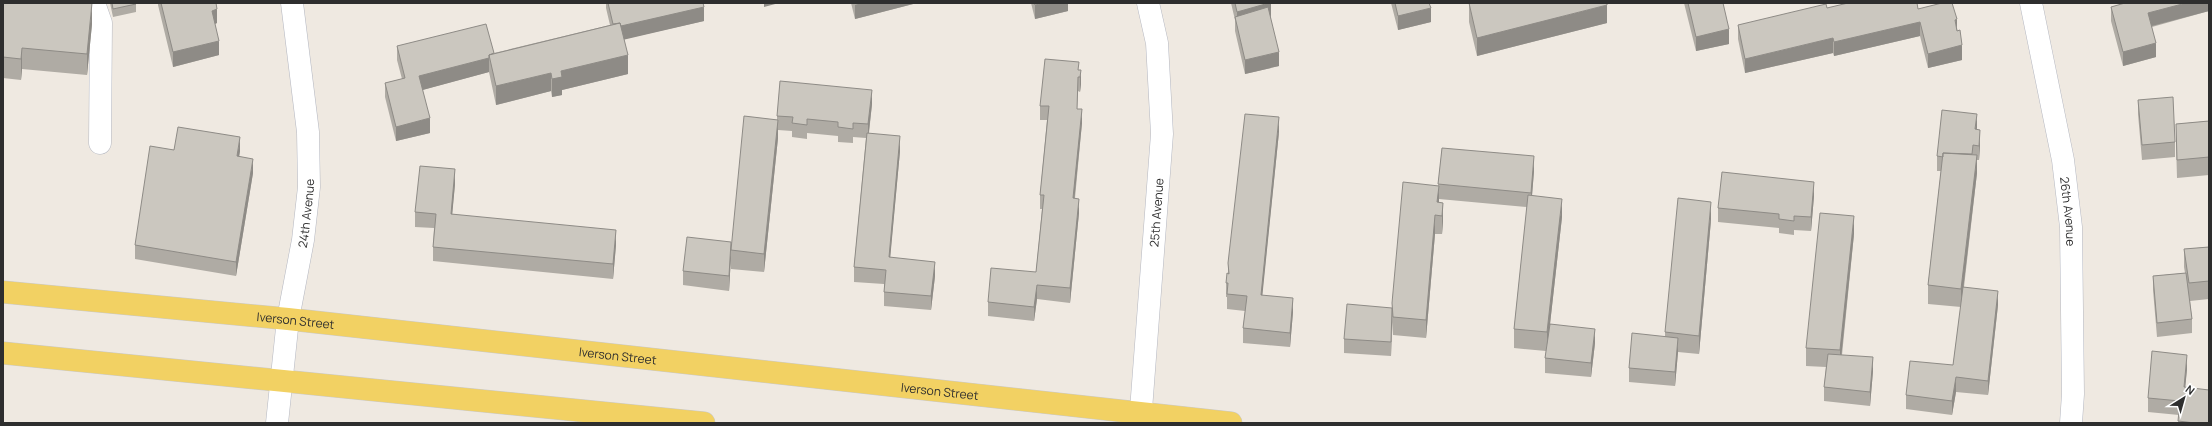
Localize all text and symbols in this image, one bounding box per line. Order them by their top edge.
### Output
street label: 26th Avenue [2057,176,2080,246]
street label: 25th Avenue [1145,177,1167,248]
street label: 24th Avenue [293,179,318,249]
street label: Iverson Street [256,308,336,333]
street label: Iverson Street [578,343,658,368]
street label: Iverson Street [900,378,980,404]
north arrow [2164,378,2204,418]
text: N [2183,381,2198,398]

